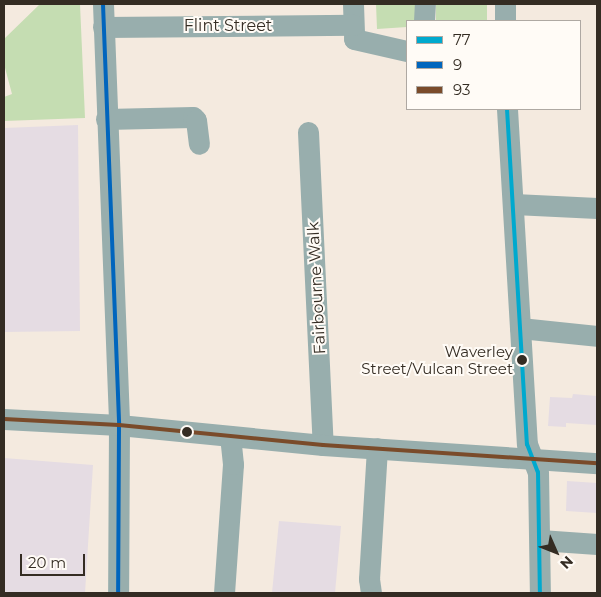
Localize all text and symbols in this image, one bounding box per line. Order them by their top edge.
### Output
street label: Flint Street [184,16,272,36]
legend [406,20,581,110]
text: 77 [453,30,471,49]
text: 9 [453,55,462,74]
text: 93 [453,80,470,99]
street label: Fairbourne Walk [304,221,330,355]
place label: Waverley Street/Vulcan Street [361,342,513,377]
marker: Waverley Street/Vulcan Street [517,355,527,365]
unlabelled marker [182,427,192,437]
north arrow [531,527,581,577]
scale bar [22,544,88,576]
text: N [556,552,577,573]
text: 20 m [28,553,66,572]

